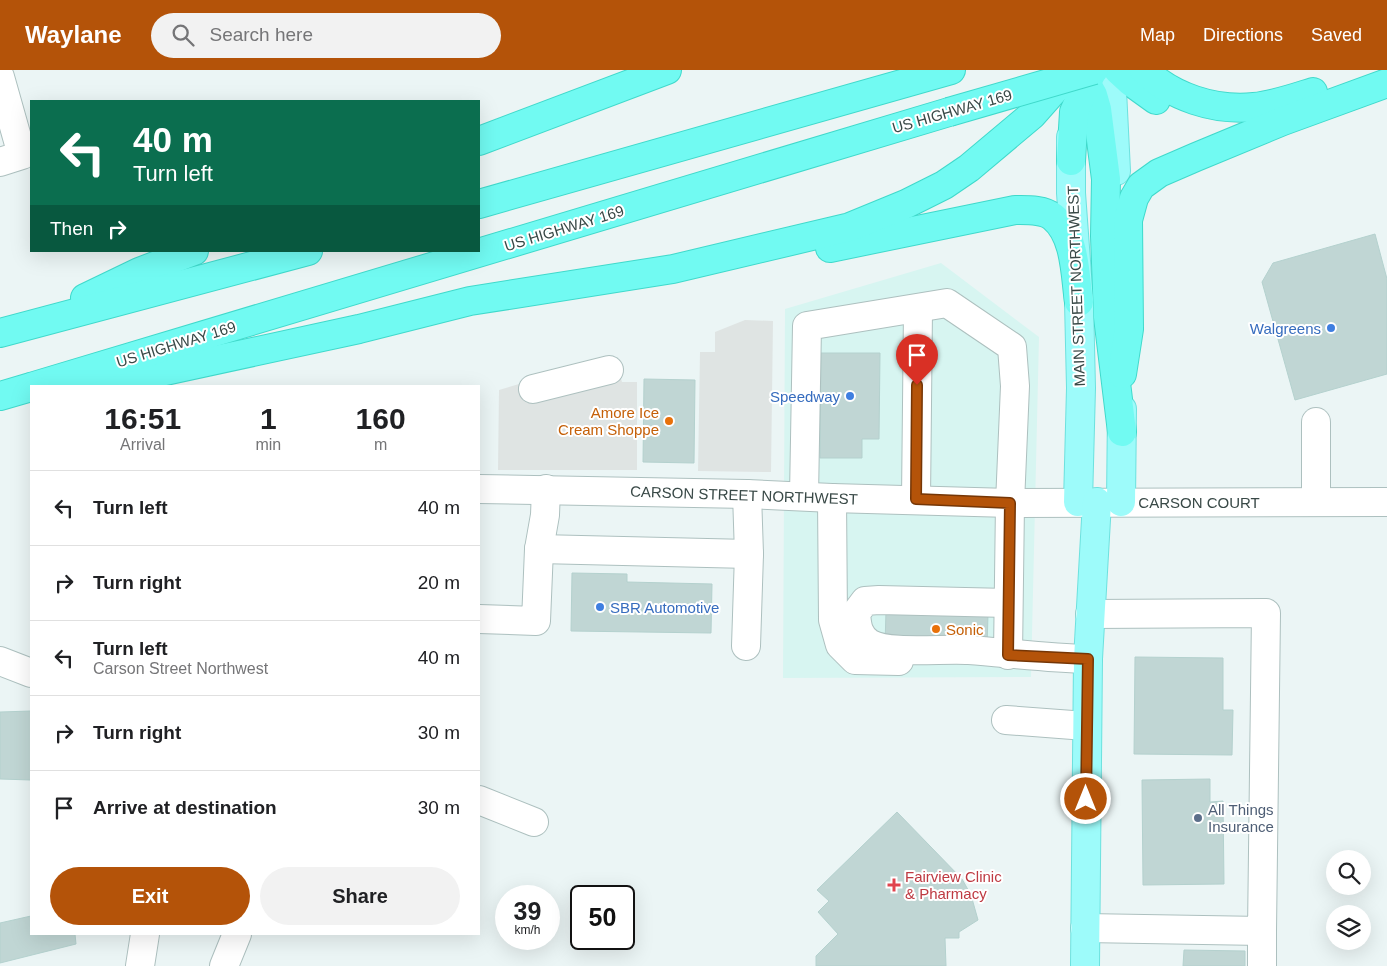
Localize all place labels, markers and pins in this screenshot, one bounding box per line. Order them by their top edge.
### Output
place label: Walgreens [1250,320,1321,337]
marker: Walgreens [1325,322,1337,334]
pin [896,334,938,385]
place label: Speedway [770,388,840,405]
marker: Speedway [844,390,856,402]
place label: Amore Ice Cream Shoppe [558,404,659,438]
marker: Amore Ice Cream Shoppe [663,415,675,427]
place label: SBR Automotive [610,599,719,616]
marker: SBR Automotive [594,601,606,613]
place label: Sonic [946,621,984,638]
marker: Sonic [930,623,942,635]
place label: All Things Insurance [1208,801,1274,835]
marker: All Things Insurance [1192,812,1204,824]
place label: Fairview Clinic & Pharmacy [905,868,1002,902]
marker: Fairview Clinic & Pharmacy [887,878,901,892]

